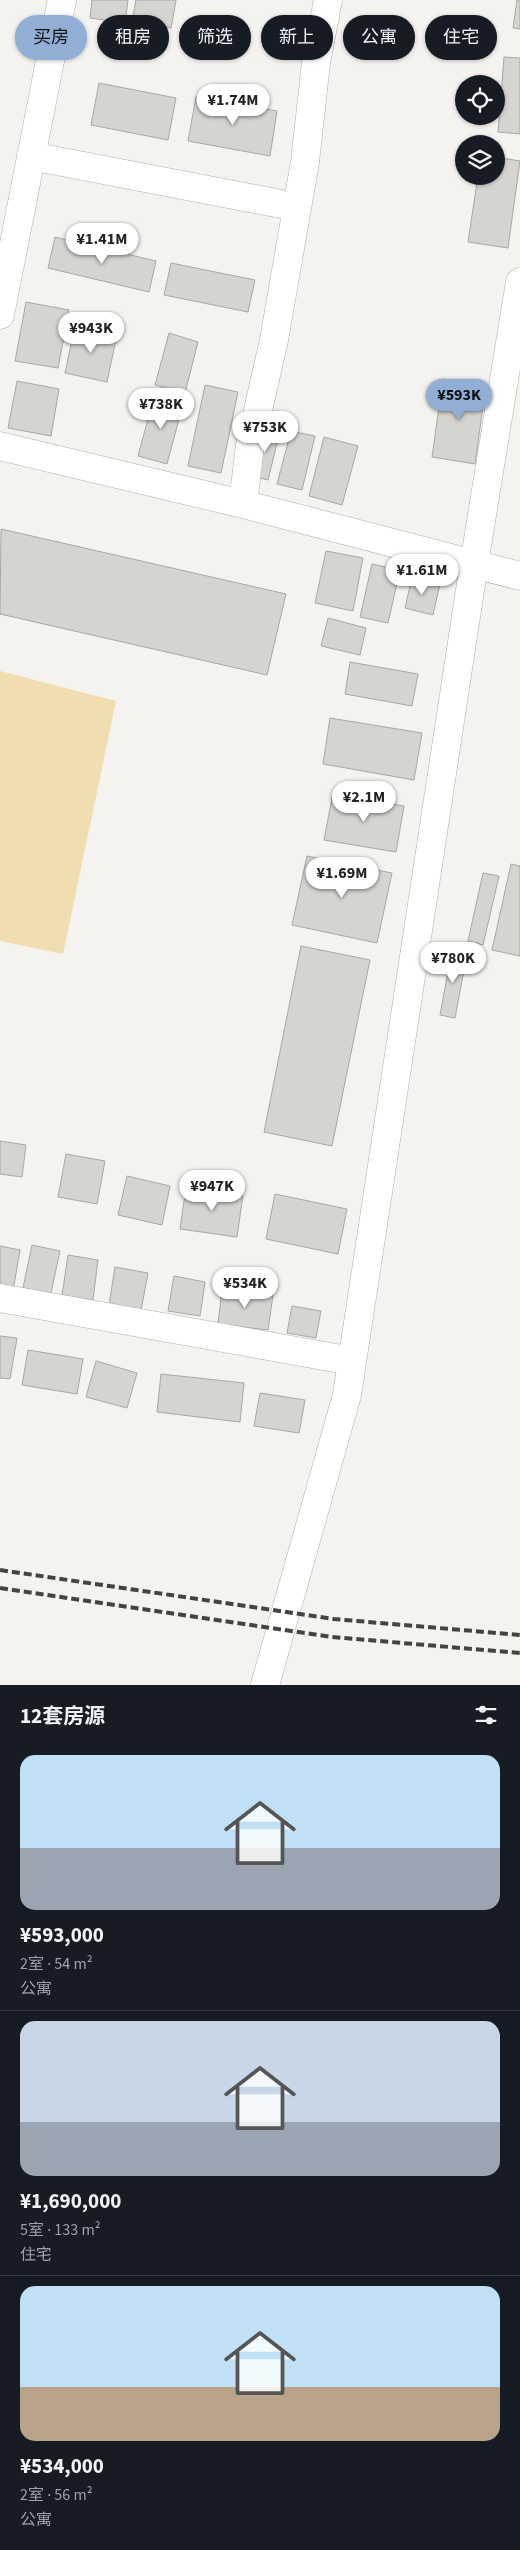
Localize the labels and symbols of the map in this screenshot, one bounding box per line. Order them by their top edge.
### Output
pin: ¥1.74M [192,84,274,126]
pin: ¥1.41M [61,222,143,265]
pin: ¥943K [56,312,126,354]
pin: ¥593K [424,378,494,421]
pin: ¥738K [126,388,196,430]
pin: ¥753K [230,410,300,453]
pin: ¥1.61M [381,554,463,596]
pin: ¥2.1M [329,780,399,823]
pin: ¥1.69M [301,856,383,899]
pin: ¥780K [418,942,488,984]
pin: ¥947K [177,1170,247,1212]
pin: ¥534K [210,1266,280,1309]

